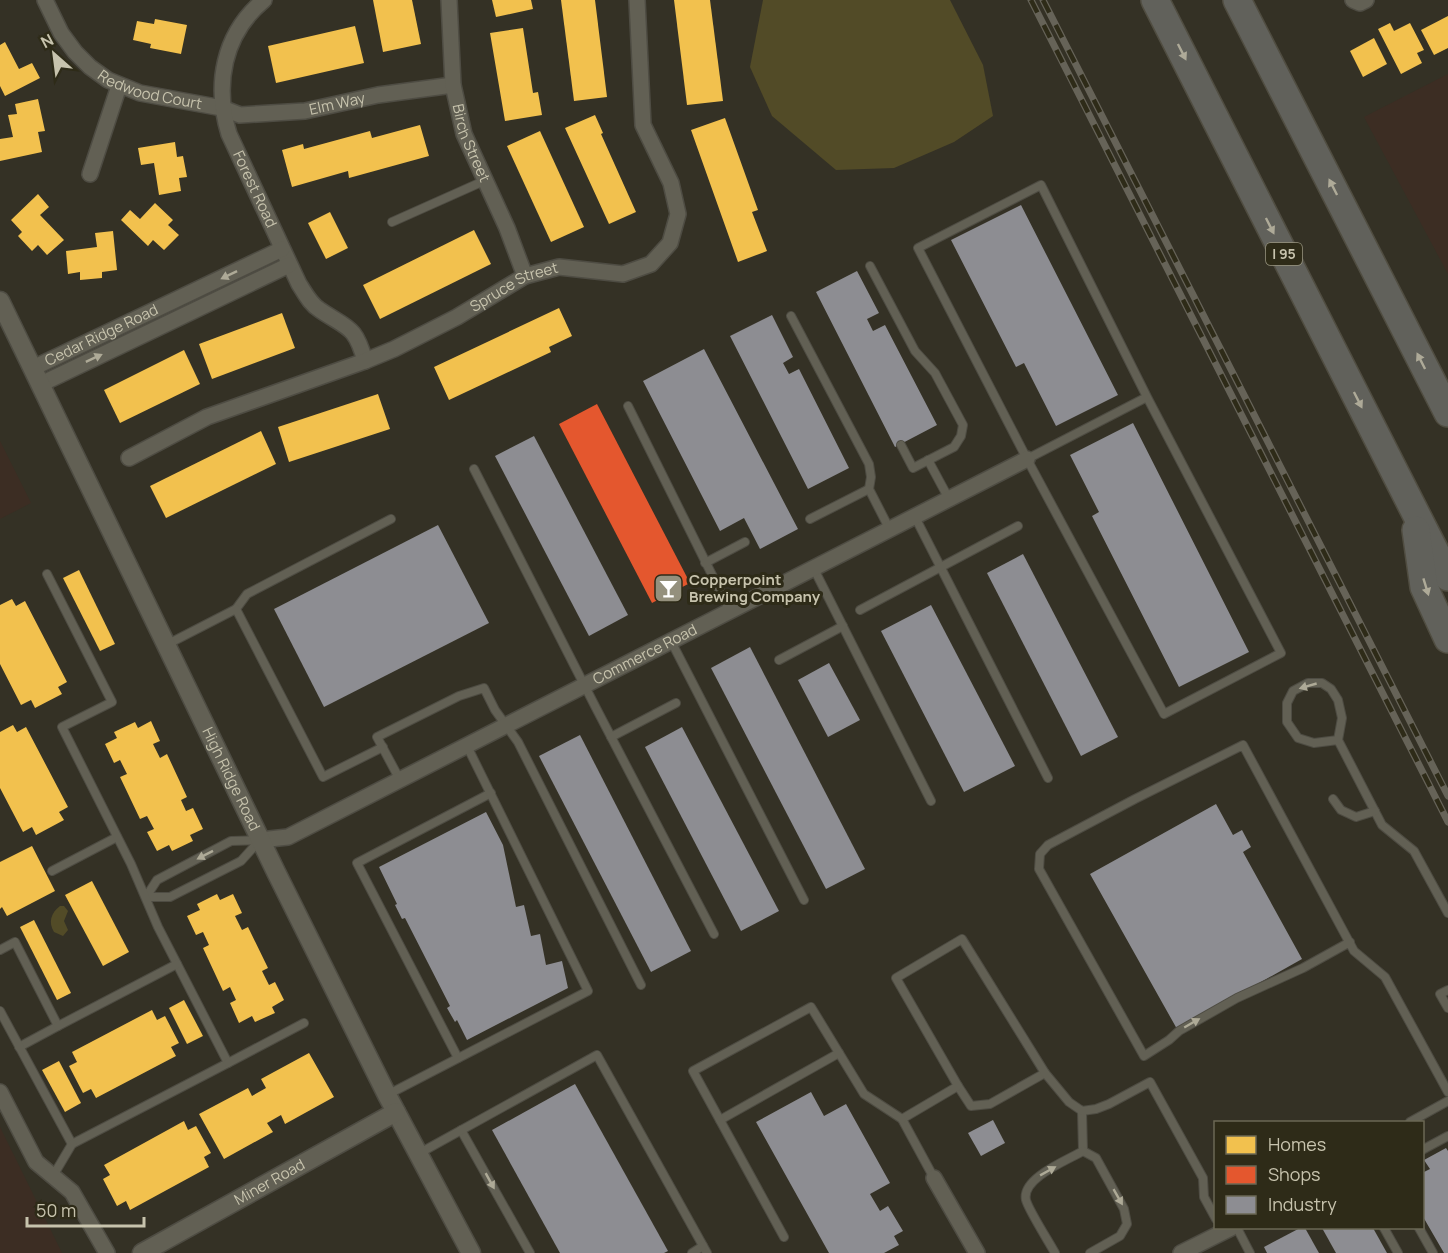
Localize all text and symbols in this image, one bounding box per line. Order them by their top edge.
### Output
north arrow [24,24,84,84]
text: N [37,28,57,53]
one-way arrow [1177,44,1186,61]
street label: Redwood Court [93,65,204,114]
street label: Elm Way [307,87,367,120]
street label: Birch Street [448,102,496,185]
street label: Forest Road [228,147,282,231]
one-way arrow [1328,179,1338,196]
one-way arrow [1265,218,1275,235]
road number: I 95 [1266,243,1302,265]
street label: Spruce Street [466,257,560,317]
one-way arrow [221,270,238,279]
street label: Cedar Ridge Road [41,299,162,371]
one-way arrow [1417,352,1427,370]
one-way arrow [85,354,102,363]
one-way arrow [1353,392,1363,409]
place label: Copperpoint Brewing Company [689,569,821,607]
bar icon: Copperpoint Brewing Company [652,573,684,605]
one-way arrow [1422,578,1431,596]
street label: Commerce Road [589,619,700,689]
one-way arrow [1299,682,1317,691]
street label: High Ridge Road [198,724,266,834]
one-way arrow [196,850,213,860]
one-way arrow [1184,1018,1200,1029]
legend [1214,1121,1424,1229]
text: Homes [1268,1132,1326,1156]
street label: Miner Road [230,1154,309,1210]
text: Shops [1268,1162,1320,1186]
one-way arrow [1040,1166,1057,1176]
one-way arrow [485,1173,495,1190]
one-way arrow [1112,1188,1122,1205]
scale bar [27,1190,144,1228]
text: Industry [1268,1192,1337,1216]
text: 50 m [36,1198,76,1222]

